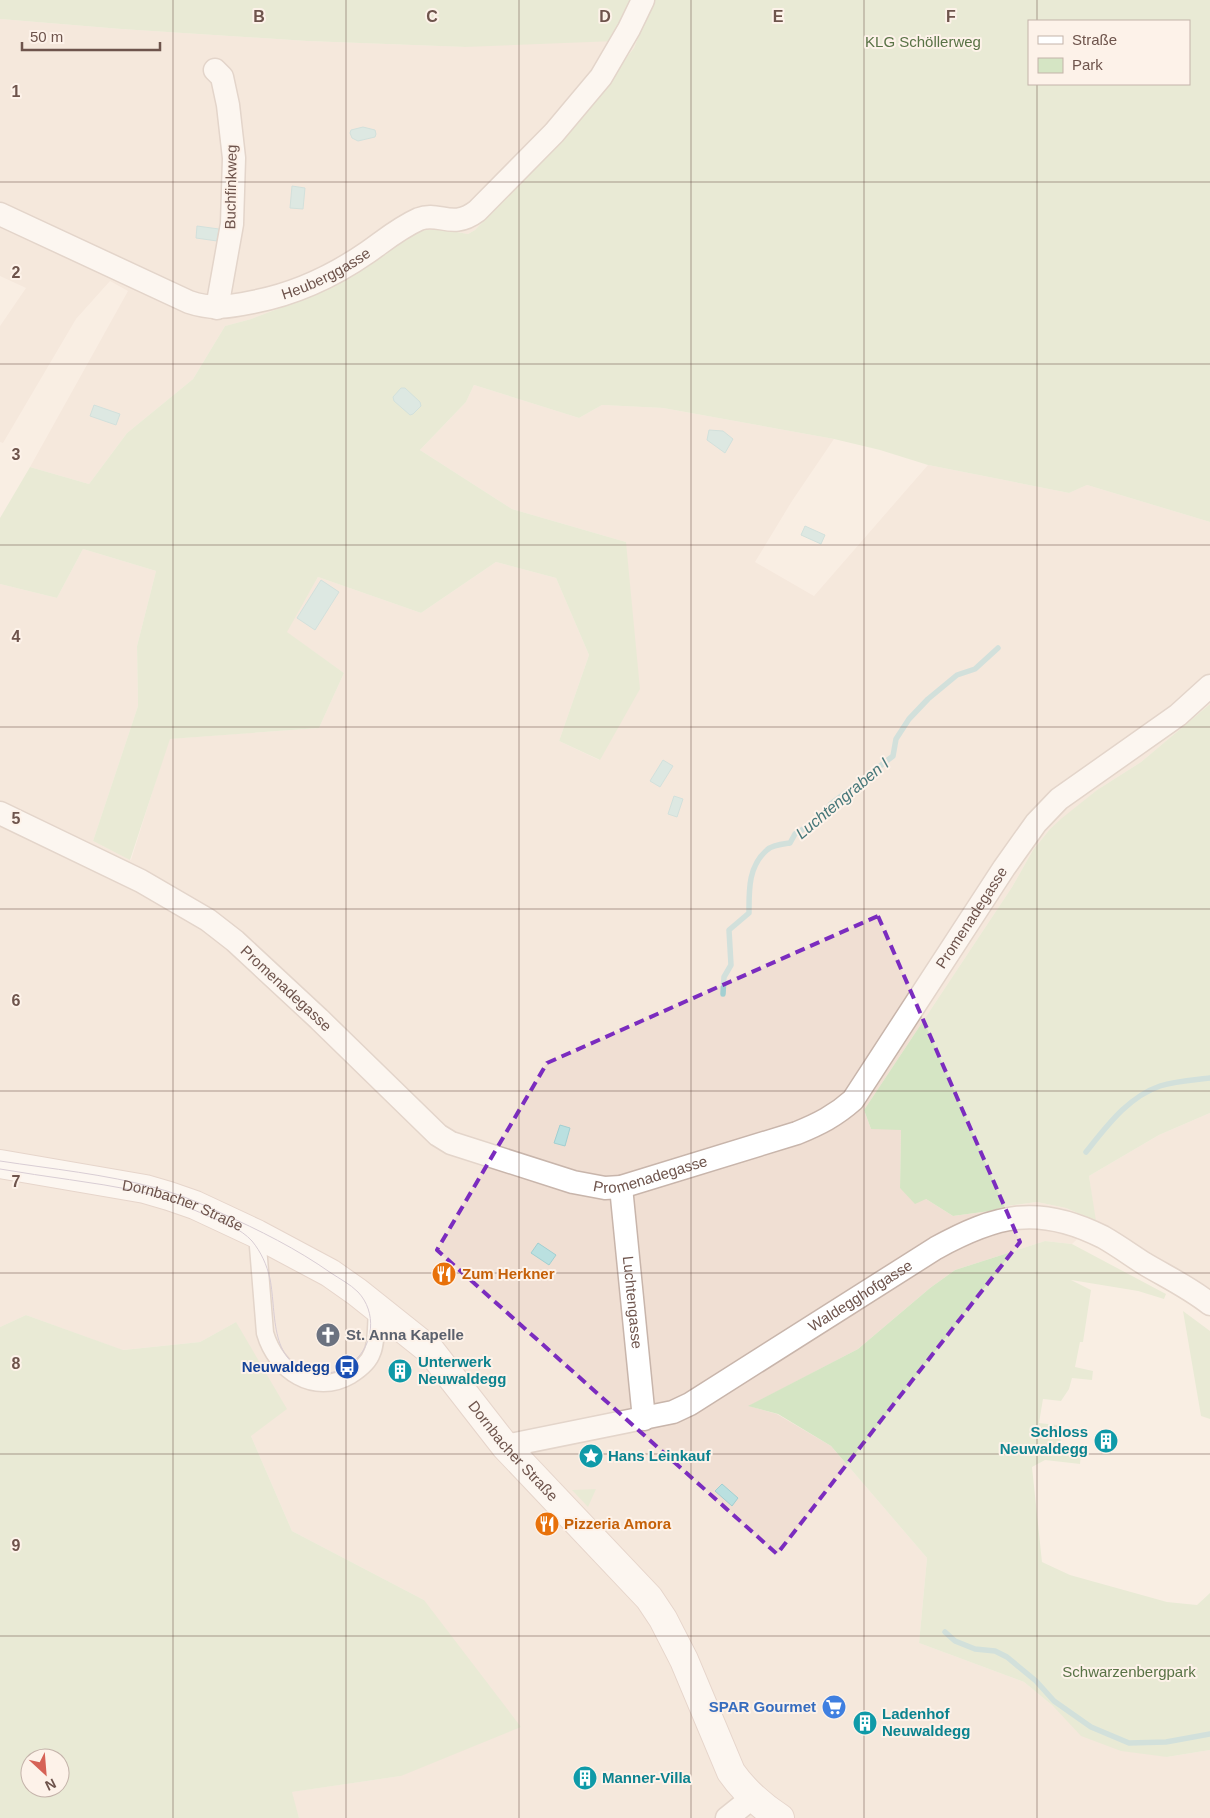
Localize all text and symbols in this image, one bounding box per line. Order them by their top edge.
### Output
text: B [253,8,265,25]
text: C [426,8,438,25]
text: D [599,8,611,25]
text: E [773,8,784,25]
text: F [946,8,956,25]
scale bar [22,20,160,52]
legend [1028,20,1190,85]
text: 50 m [30,28,63,45]
text: Straße [1072,31,1117,48]
park label: KLG Schöllerweg [865,33,981,50]
text: Park [1072,56,1103,73]
text: 1 [12,83,21,100]
street label: Buchfinkweg [221,144,240,230]
street label: Heuberggasse [279,244,373,303]
text: 2 [12,264,21,281]
text: 3 [12,446,21,463]
text: 4 [12,628,21,645]
water label: Luchtengraben I [793,754,893,842]
text: 5 [12,810,21,827]
street label: Promenadegasse [932,863,1010,971]
street label: Promenadegasse [238,942,335,1034]
text: 6 [12,992,21,1009]
street label: Promenadegasse [592,1152,709,1196]
text: 7 [12,1173,21,1190]
street label: Dornbacher Straße [121,1176,246,1234]
street label: Luchtengasse [620,1255,646,1350]
street label: Waldegghofgasse [805,1256,915,1335]
restaurant icon: Zum Herkner [431,1261,457,1287]
place label: Zum Herkner [462,1265,555,1282]
church icon: St. Anna Kapelle [315,1322,341,1348]
place label: St. Anna Kapelle [346,1326,464,1343]
place label: Unterwerk Neuwaldegg [418,1353,506,1387]
bus stop icon: Neuwaldegg [334,1354,360,1380]
text: 8 [12,1355,21,1372]
place label: Neuwaldegg [242,1358,330,1375]
building icon: Unterwerk Neuwaldegg [387,1358,413,1384]
street label: Dornbacher Straße [465,1397,562,1504]
place label: Schloss Neuwaldegg [1000,1423,1088,1457]
building icon: Schloss Neuwaldegg [1093,1428,1119,1454]
place icon: Hans Leinkauf [578,1443,604,1469]
place label: Hans Leinkauf [608,1447,712,1464]
restaurant icon: Pizzeria Amora [534,1511,560,1537]
place label: Pizzeria Amora [564,1515,672,1532]
text: 9 [12,1537,21,1554]
park label: Schwarzenbergpark [1062,1663,1196,1680]
supermarket icon: SPAR Gourmet [821,1694,847,1720]
place label: SPAR Gourmet [709,1698,816,1715]
place label: Ladenhof Neuwaldegg [882,1705,970,1739]
building icon: Ladenhof Neuwaldegg [852,1710,878,1736]
north arrow [20,1748,70,1798]
building icon: Manner-Villa [572,1765,598,1791]
place label: Manner-Villa [602,1769,692,1786]
text: N [43,1775,59,1794]

